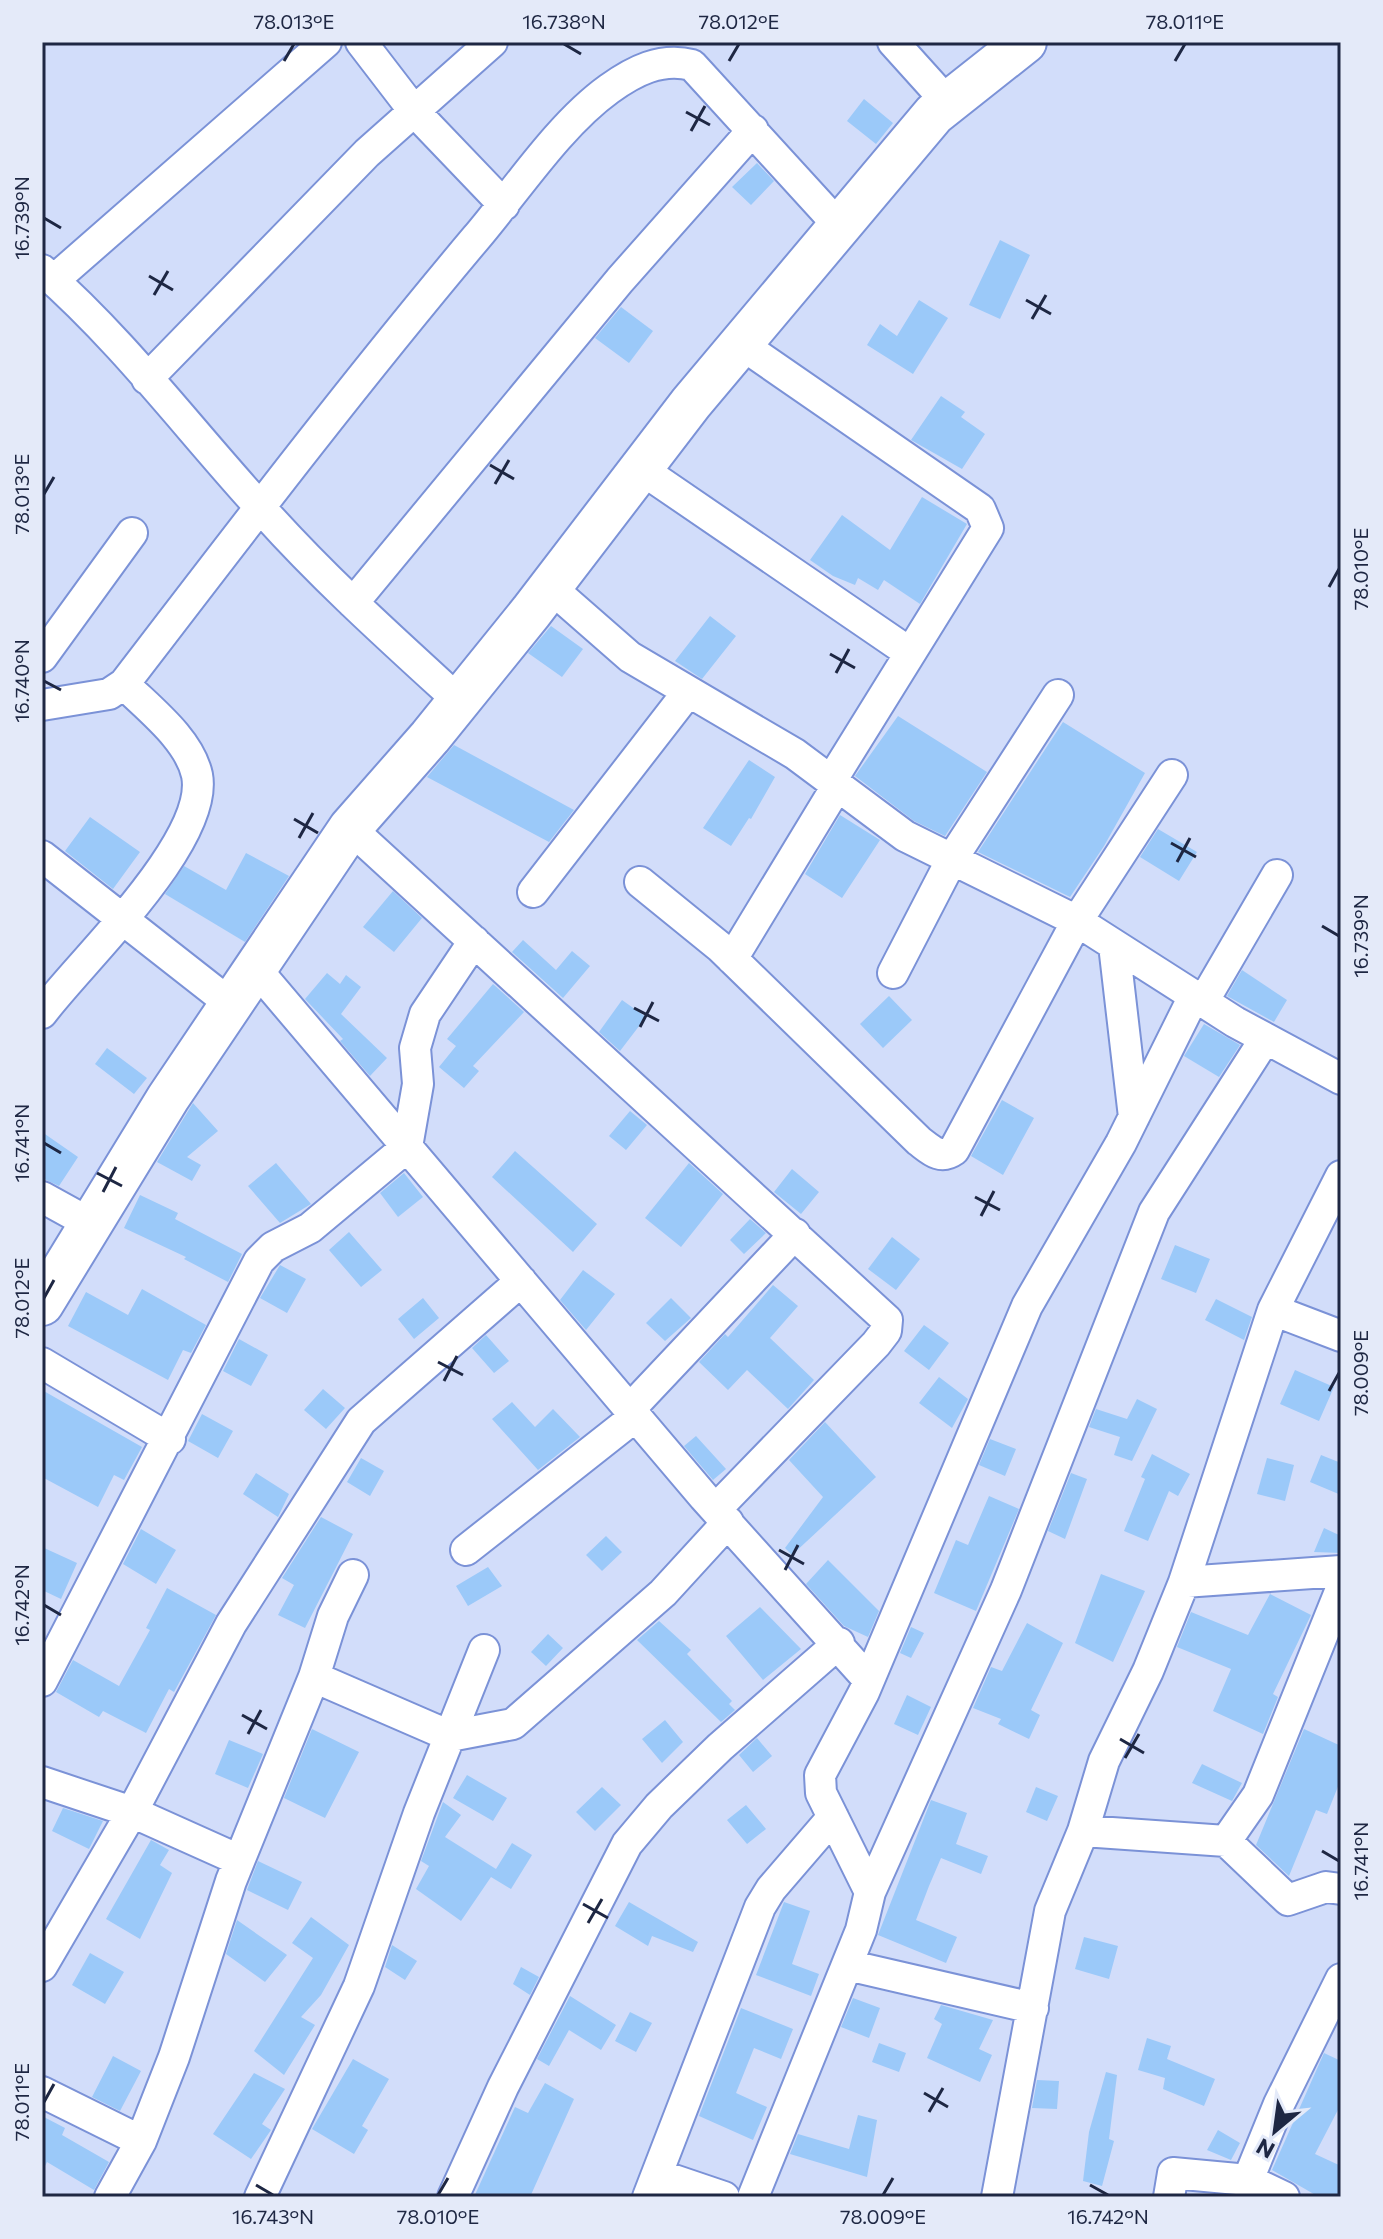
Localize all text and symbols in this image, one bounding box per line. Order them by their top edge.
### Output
text: 78.013°E [254,9,334,33]
text: 16.738°N [522,9,606,33]
text: 78.012°E [699,9,779,33]
text: 78.011°E [1146,9,1224,33]
text: 16.739°N [9,176,33,260]
text: 78.013°E [9,454,33,534]
text: 78.010°E [1348,528,1372,610]
text: 16.740°N [9,639,33,723]
text: 16.739°N [1348,894,1372,978]
text: 16.741°N [9,1104,33,1182]
text: 78.012°E [9,1258,33,1338]
text: 78.009°E [1348,1330,1372,1416]
text: 16.742°N [9,1564,33,1646]
text: 16.741°N [1348,1822,1372,1900]
text: 78.011°E [9,2063,33,2141]
north arrow [1235,2091,1315,2171]
text: N [1251,2133,1279,2165]
text: 16.743°N [232,2204,314,2228]
text: 78.010°E [397,2204,479,2228]
text: 78.009°E [840,2204,926,2228]
text: 16.742°N [1067,2204,1149,2228]

